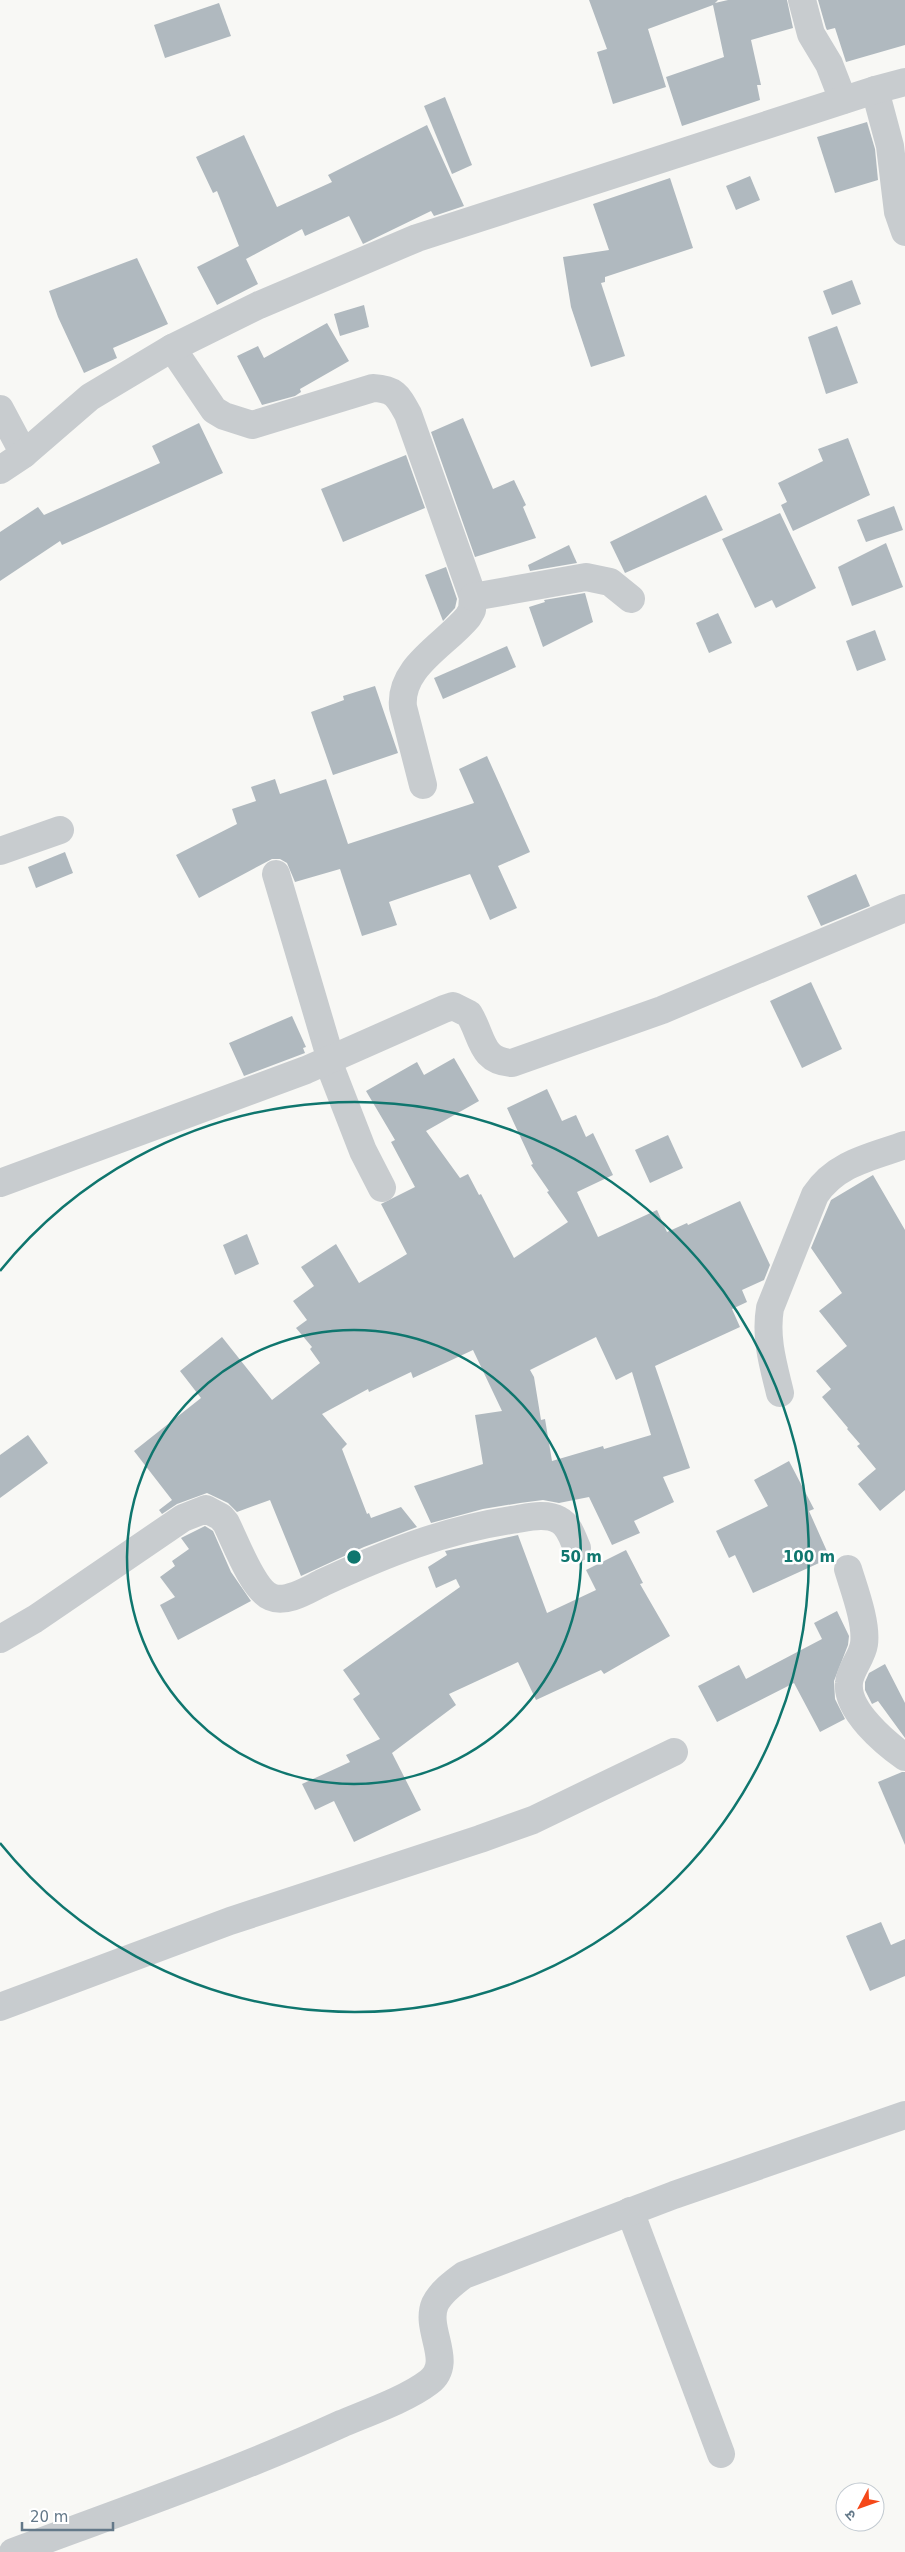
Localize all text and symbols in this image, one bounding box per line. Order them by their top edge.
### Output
centre of rings [345,1548,363,1566]
text: 50 m [560,1548,602,1566]
text: 100 m [783,1548,835,1566]
north arrow [835,2482,885,2532]
scale bar [22,2500,114,2532]
text: उ [841,2507,859,2524]
text: 20 m [30,2508,68,2526]

